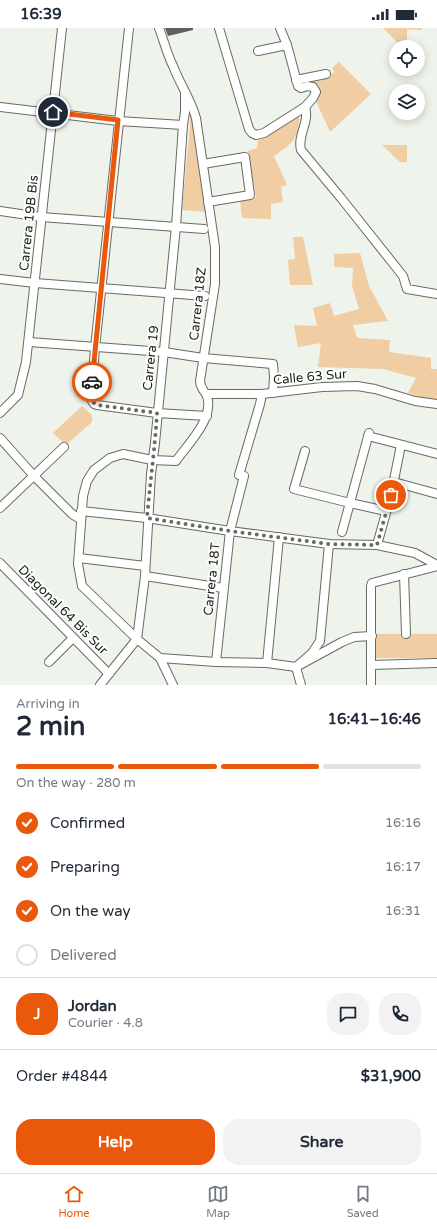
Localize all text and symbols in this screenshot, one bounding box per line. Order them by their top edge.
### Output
text: 16:39 [20,5,62,23]
map controls [389,40,425,120]
button: locate [389,40,425,76]
button: layers [389,84,425,120]
pin [36,95,70,129]
icon: home [42,101,64,123]
street label: Carrera 19B Bis [16,174,42,272]
street label: Carrera 18Z [186,266,210,342]
street label: Carrera 19 [140,325,162,391]
courier [72,362,112,402]
street label: Calle 63 Sur [272,366,348,388]
icon: car [81,371,103,393]
pin [374,478,408,512]
icon: bag [380,484,402,506]
street label: Carrera 18T [200,542,224,616]
street label: Diagonal 64 Bis Sur [15,562,111,658]
text: Arriving in [16,696,80,712]
text: 16:41–16:46 [328,710,421,728]
text: 2 min [16,711,85,742]
text: On the way · 280 m [16,775,136,791]
icon: check [16,812,38,834]
text: Confirmed [50,814,125,832]
text: 16:16 [385,815,421,831]
icon: check [16,856,38,878]
text: Preparing [50,858,120,876]
text: 16:17 [385,859,421,875]
icon: check [16,900,38,922]
text: On the way [50,902,130,920]
text: 16:31 [385,903,421,919]
text: Delivered [50,946,117,964]
button: chat [327,993,369,1035]
button: phone [379,993,421,1035]
text: Jordan [68,997,117,1015]
text: J [34,1005,41,1023]
text: Courier · 4.8 [68,1015,143,1031]
text: Order #4844 [16,1067,108,1085]
text: $31,900 [361,1067,421,1085]
button: Help [16,1119,215,1165]
button: Share [223,1119,421,1165]
tab: Home [58,1183,90,1220]
tab: Map [206,1183,230,1220]
tab: Saved [347,1183,379,1220]

